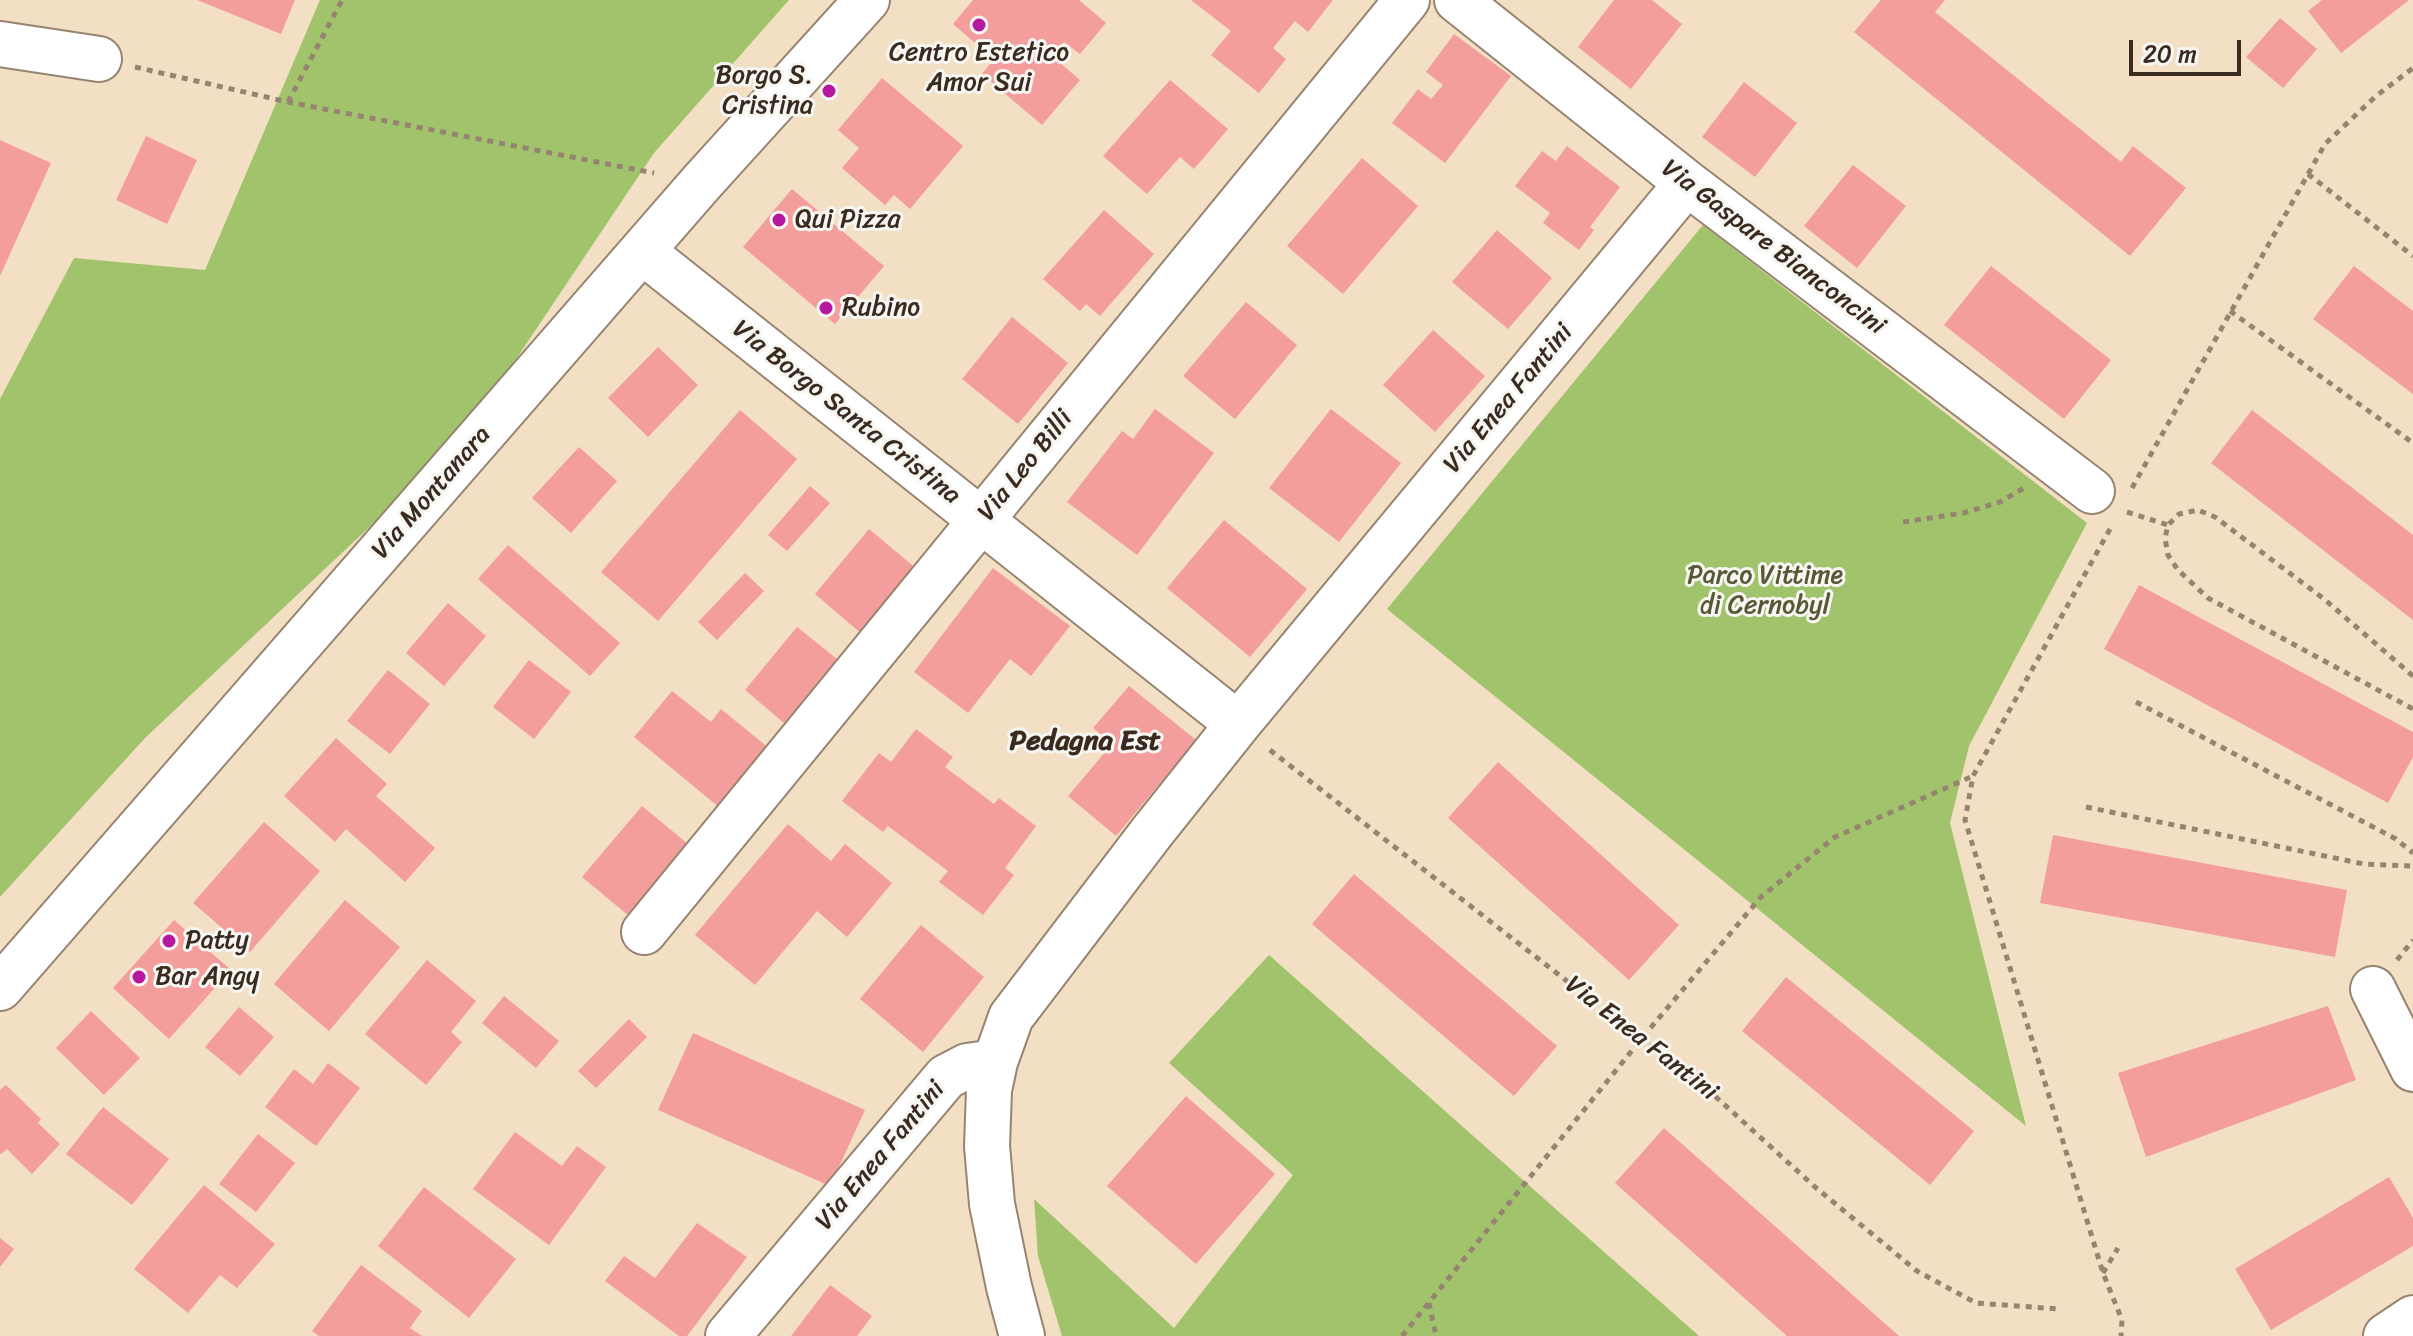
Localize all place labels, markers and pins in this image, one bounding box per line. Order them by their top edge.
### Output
marker: Centro Estetico Amor Sui [970,16,988,34]
place label: Centro Estetico Amor Sui [889,37,1069,98]
place label: Borgo S. Cristina [715,60,813,122]
marker: Borgo S. Cristina [820,82,838,100]
place label: Qui Pizza [795,204,900,236]
marker: Qui Pizza [770,211,788,229]
place label: Rubino [842,292,920,324]
marker: Rubino [817,299,835,317]
place label: Patty [185,925,249,957]
marker: Patty [160,932,178,950]
place label: Bar Angy [155,961,259,993]
marker: Bar Angy [130,968,148,986]

